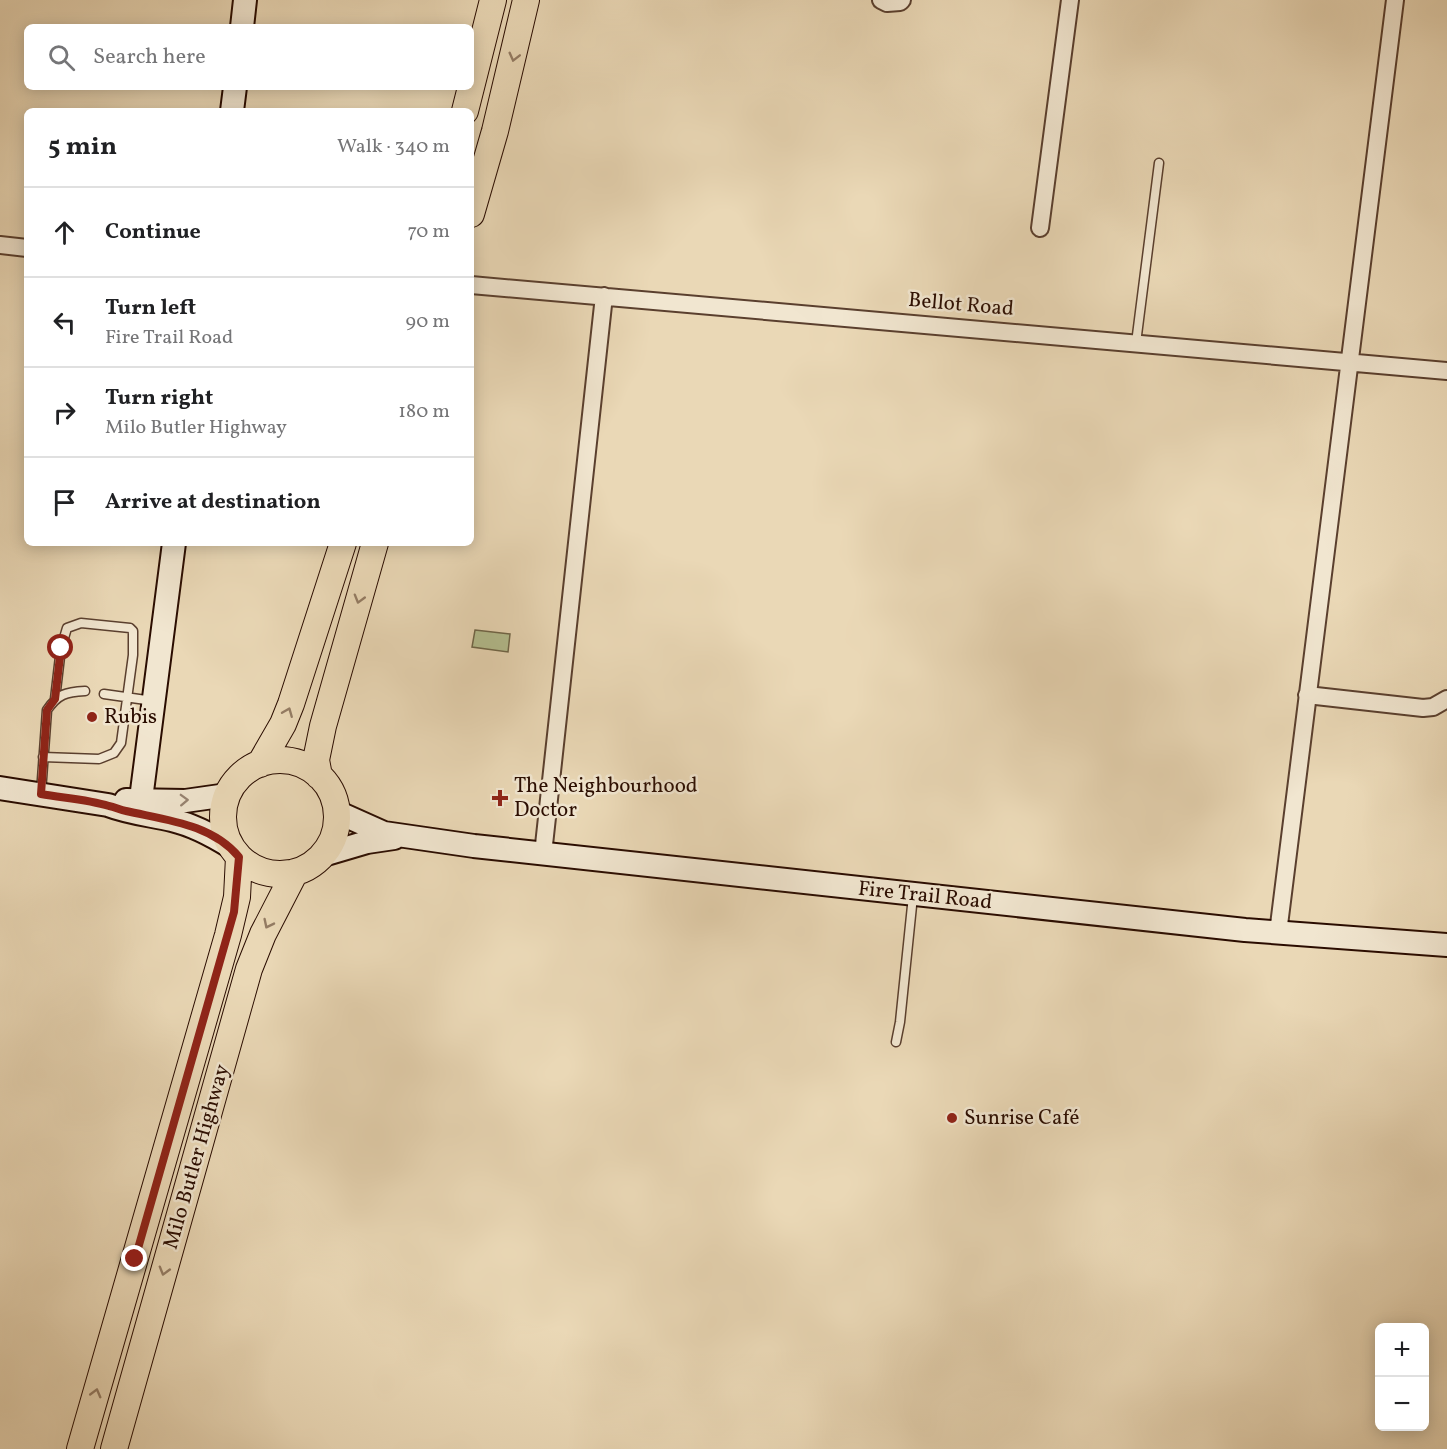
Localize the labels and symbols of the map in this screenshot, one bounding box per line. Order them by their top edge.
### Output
one-way arrow [508,52,521,62]
street label: Bellot Road [907,286,1015,324]
one-way arrow [354,593,366,604]
route start [47,634,73,660]
place label: Rubis [104,703,157,732]
one-way arrow [281,707,293,718]
marker: Rubis [85,710,99,724]
place label: The Neighbourhood Doctor [514,772,698,825]
marker: The Neighbourhood Doctor [491,789,509,807]
one-way arrow [179,794,188,806]
street label: Fire Trail Road [856,875,994,917]
one-way arrow [263,917,275,928]
street label: Milo Butler Highway [157,1061,237,1253]
place label: Sunrise Café [964,1104,1080,1133]
marker: Sunrise Café [945,1111,959,1125]
route end [121,1245,147,1271]
one-way arrow [159,1266,172,1276]
one-way arrow [89,1388,101,1398]

